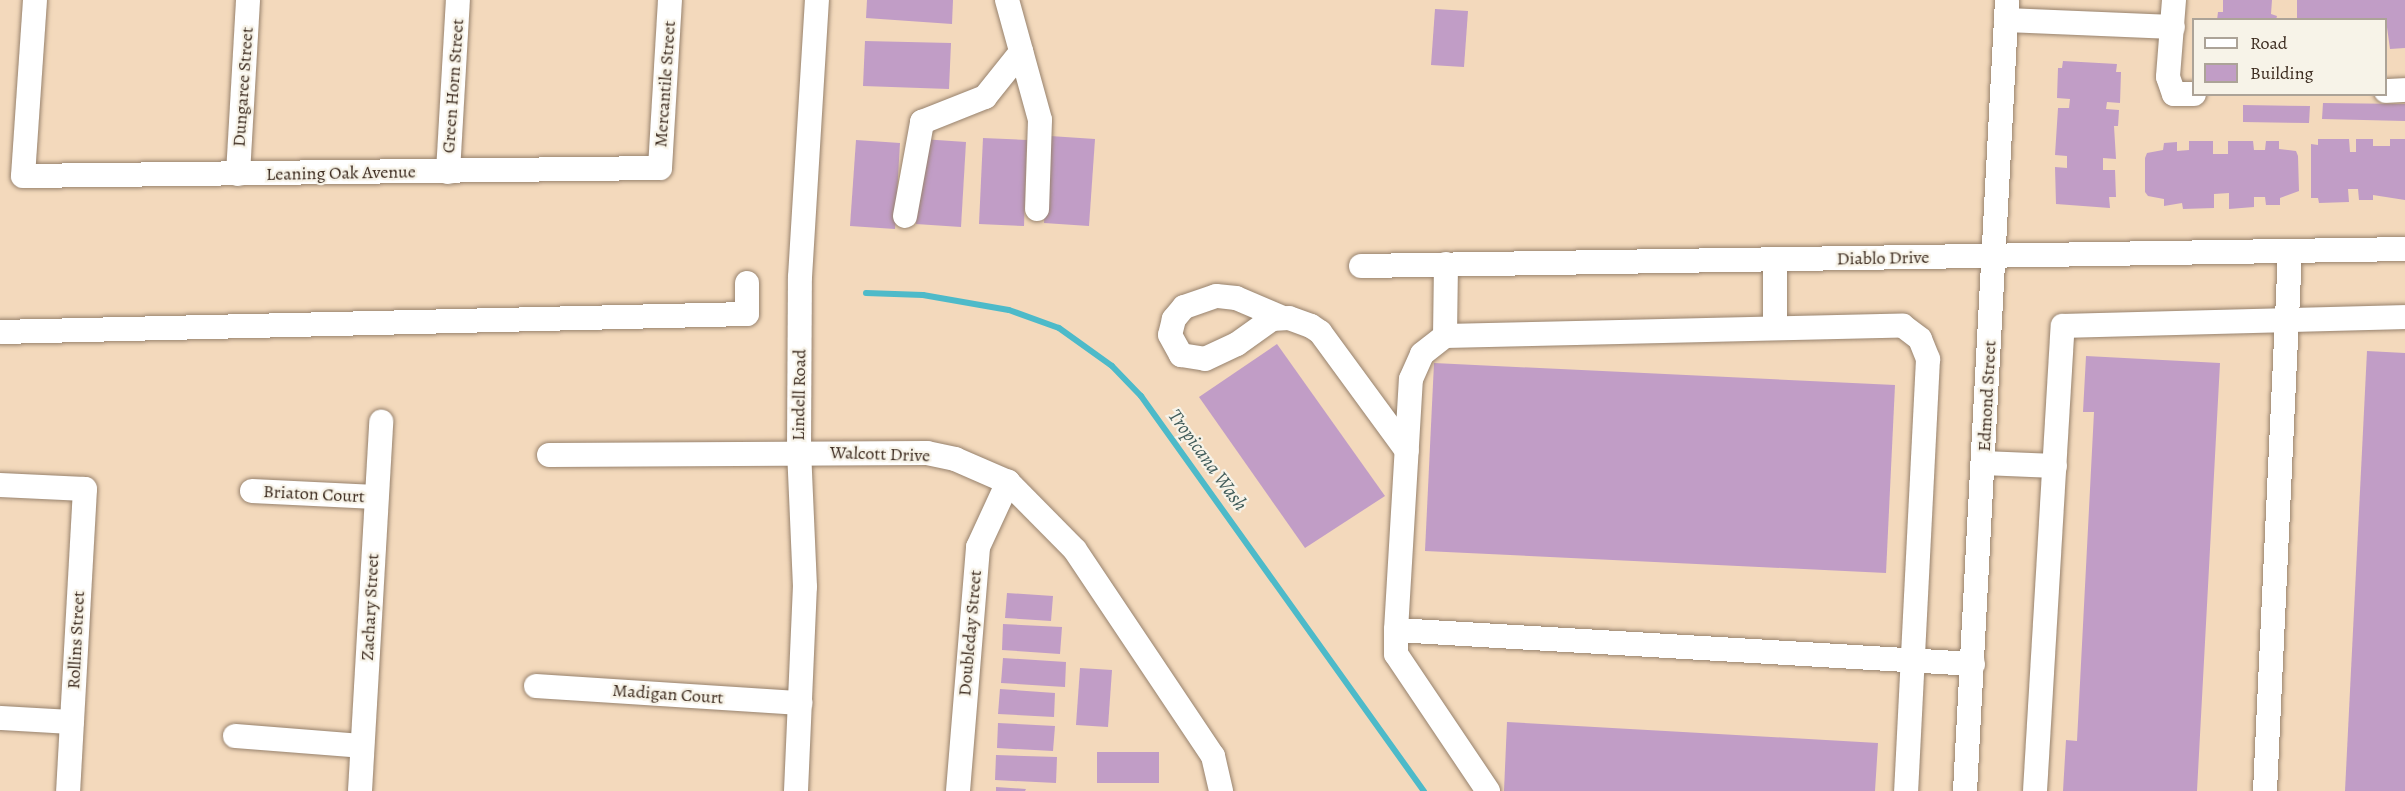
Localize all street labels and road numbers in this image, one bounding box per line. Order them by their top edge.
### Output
street label: Green Horn Street [438,18,468,154]
street label: Mercantile Street [650,20,680,148]
street label: Dungaree Street [228,26,258,148]
street label: Leaning Oak Avenue [266,161,416,185]
street label: Diablo Drive [1837,246,1929,270]
street label: Edmond Street [1973,340,2001,452]
street label: Lindell Road [787,349,811,441]
street label: Walcott Drive [830,441,930,467]
street label: Briaton Court [263,481,365,507]
street label: Zachary Street [356,553,384,661]
street label: Doubleday Street [954,569,986,697]
street label: Rollins Street [63,590,89,690]
street label: Madigan Court [612,679,724,709]

